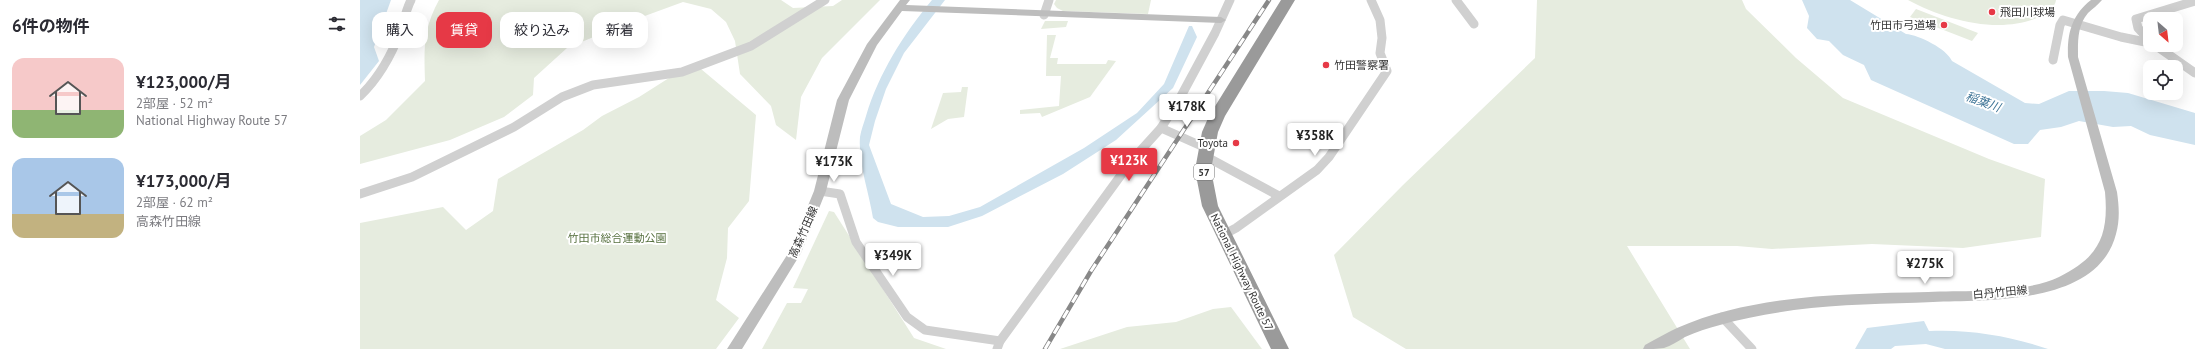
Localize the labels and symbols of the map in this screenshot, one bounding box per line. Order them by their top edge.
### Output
place label: 飛田川球場 [2000,5,2055,19]
marker: 飛田川球場 [1987,7,1997,17]
north arrow [2143,12,2183,52]
place label: 竹田市弓道場 [1870,18,1936,32]
marker: 竹田市弓道場 [1939,20,1949,30]
place label: 竹田警察署 [1334,58,1389,72]
marker: 竹田警察署 [1321,60,1331,70]
water label: 稲葉川 [1964,88,2005,115]
pin: ¥178K [1159,94,1215,128]
pin: ¥358K [1287,123,1343,157]
place label: Toyota [1197,136,1228,150]
marker: Toyota [1231,138,1241,148]
pin: ¥123K [1101,148,1157,182]
pin: ¥173K [806,149,862,183]
road number: 57 [1194,164,1214,180]
street label: 高森竹田線 [785,204,821,260]
street label: National Highway Route 57 [1208,211,1276,333]
park label: 竹田市総合運動公園 [568,231,667,245]
pin: ¥349K [865,243,921,277]
pin: ¥275K [1897,251,1953,285]
street label: 白丹竹田線 [1972,283,2028,301]

